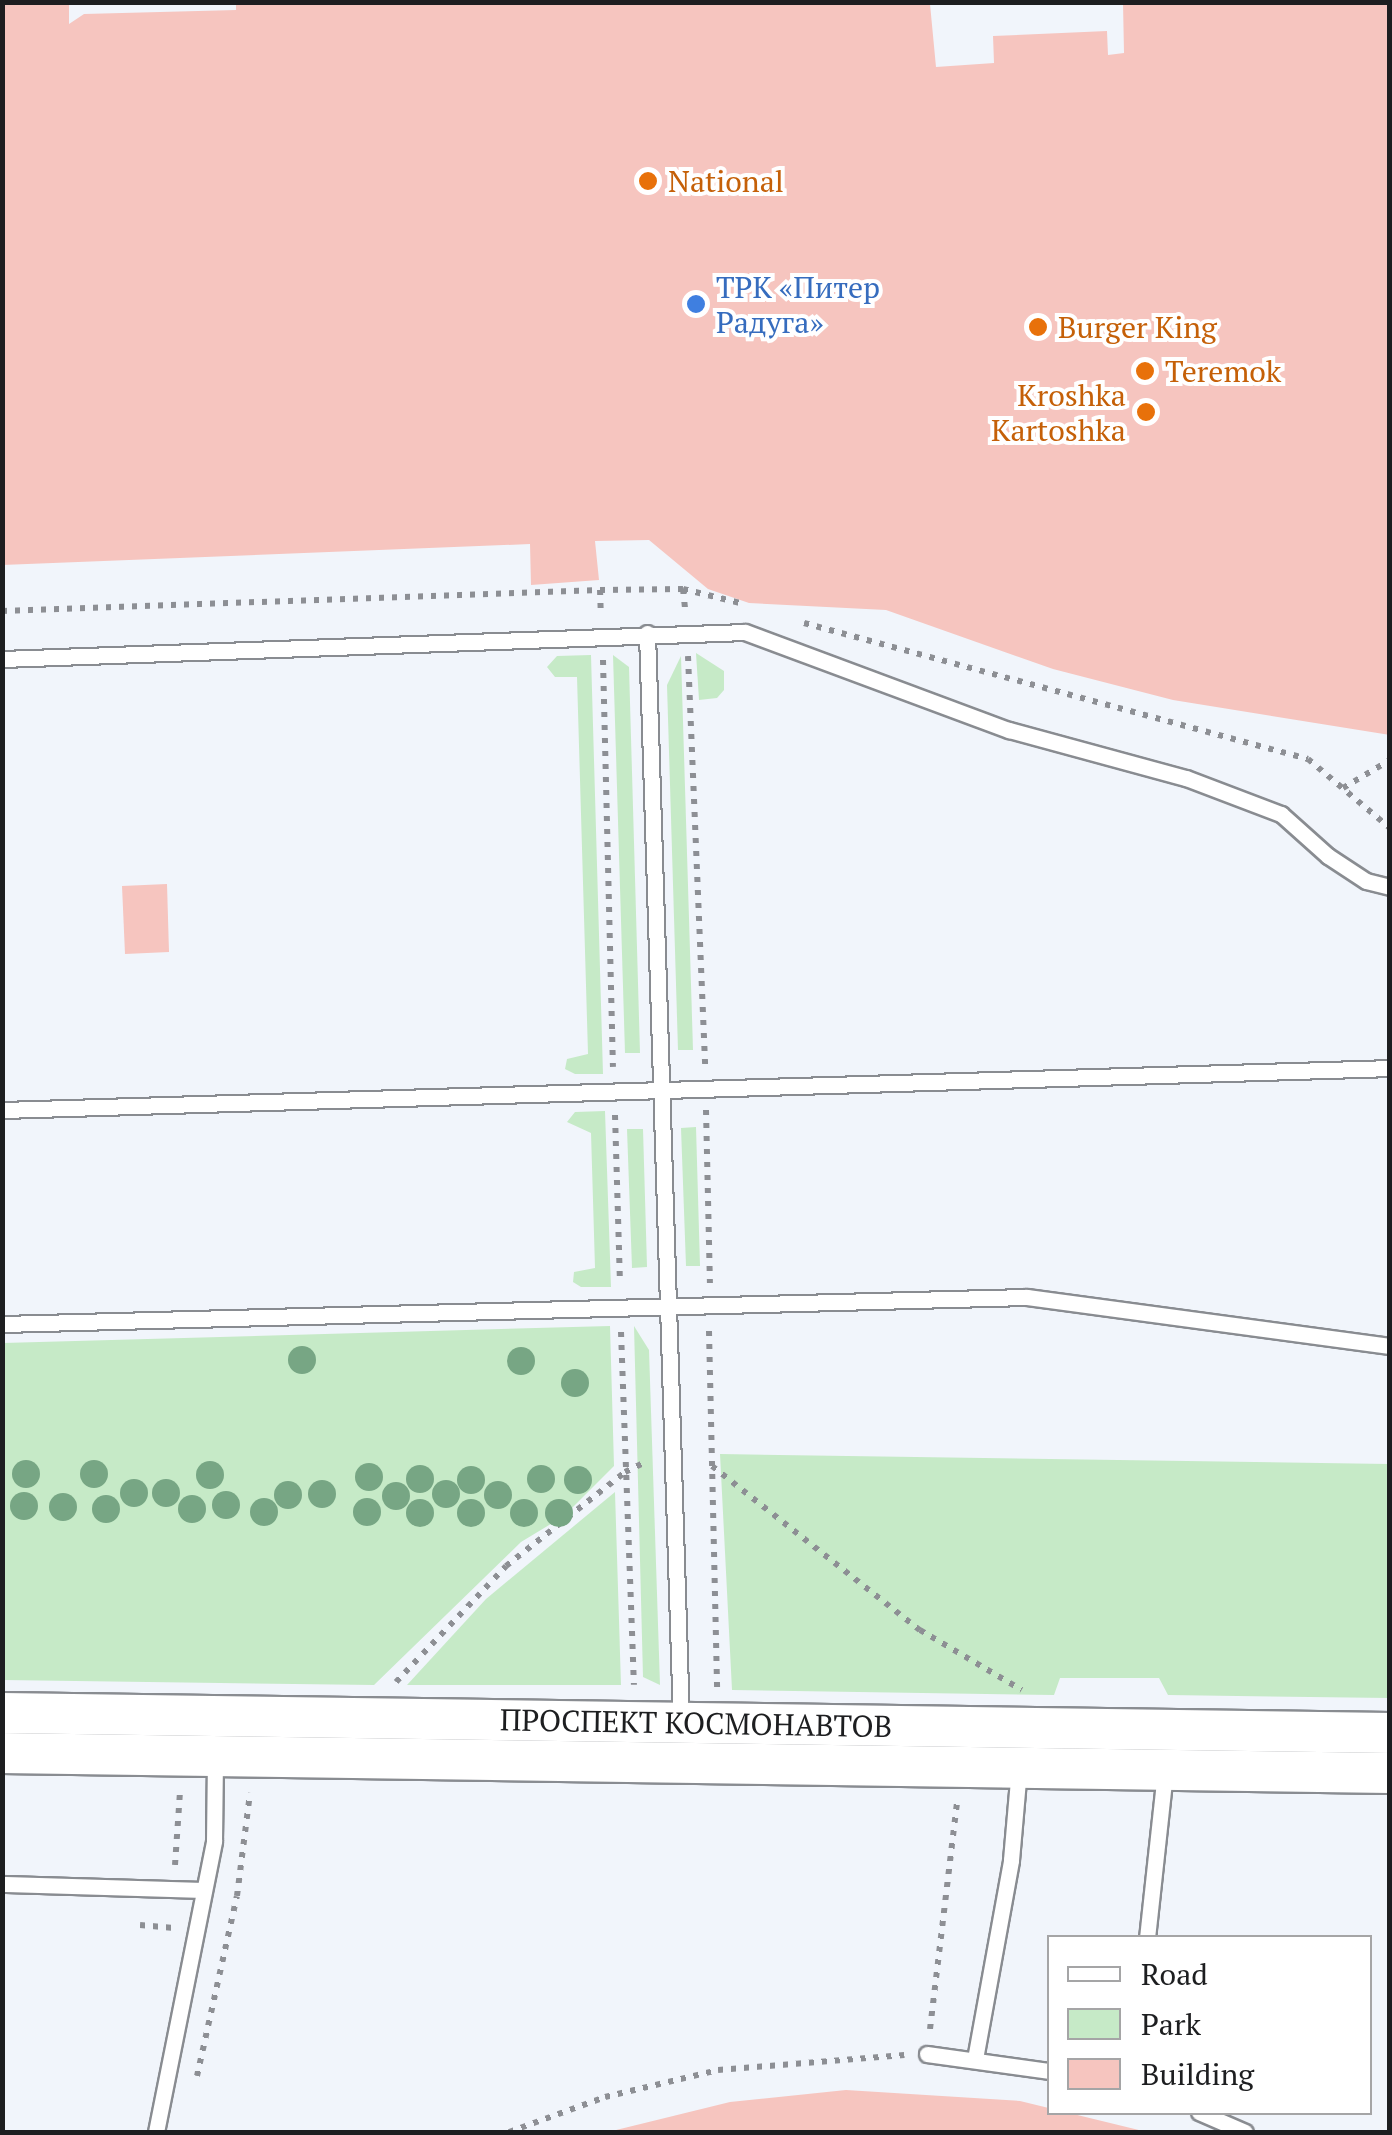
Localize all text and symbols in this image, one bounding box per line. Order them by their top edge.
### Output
place label: National [668,163,784,199]
marker: National [637,170,659,192]
place label: ТРК «Питер Радуга» [716,269,880,340]
marker: ТРК «Питер Радуга» [685,293,707,315]
place label: Burger King [1058,309,1217,345]
marker: Burger King [1027,316,1049,338]
place label: Teremok [1165,353,1281,389]
marker: Teremok [1134,360,1156,382]
place label: Kroshka Kartoshka [991,377,1126,448]
marker: Kroshka Kartoshka [1135,401,1157,423]
street label: ПРОСПЕКТ КОСМОНАВТОВ [500,1702,892,1744]
legend [1047,1935,1372,2115]
text: Road [1141,1954,1208,1994]
text: Park [1141,2004,1201,2044]
text: Building [1141,2054,1254,2094]

